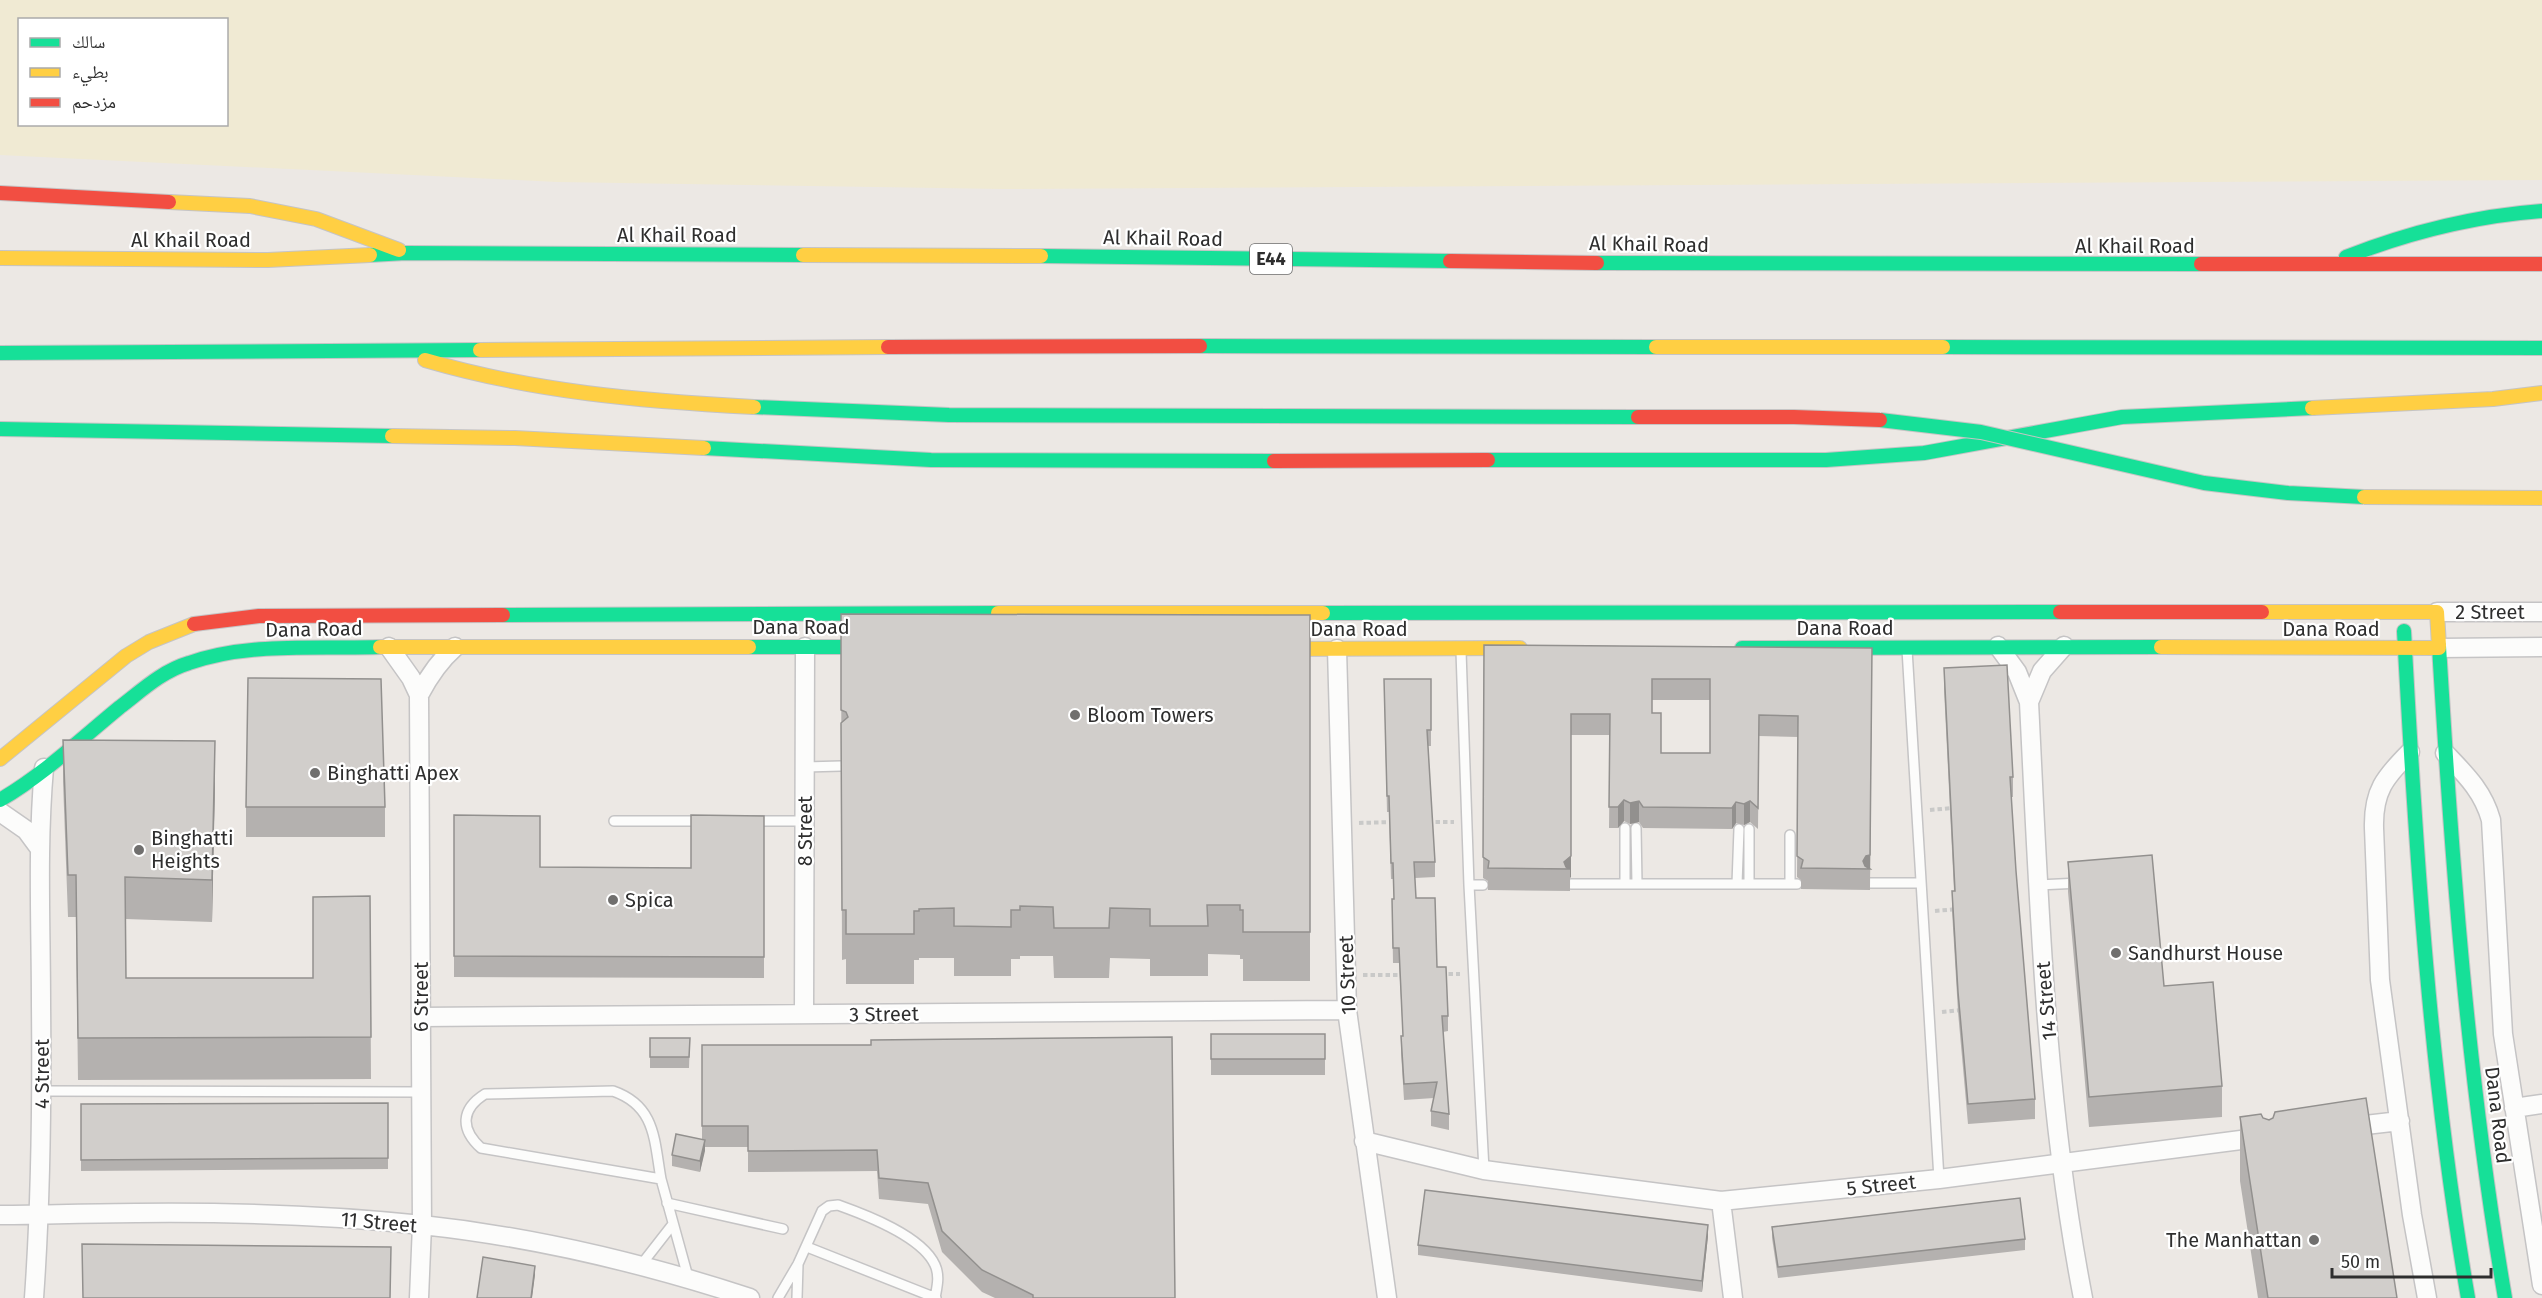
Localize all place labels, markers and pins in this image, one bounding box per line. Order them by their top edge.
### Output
place label: Bloom Towers [1087,703,1214,727]
marker: Bloom Towers [1068,708,1082,722]
place label: Binghatti Apex [327,761,459,785]
marker: Binghatti Apex [308,766,322,780]
place label: Binghatti Heights [151,826,234,873]
marker: Binghatti Heights [132,843,146,857]
place label: Spica [625,888,674,912]
marker: Spica [606,893,620,907]
place label: Sandhurst House [2128,941,2283,965]
marker: Sandhurst House [2109,946,2123,960]
place label: The Manhattan [2166,1228,2302,1252]
marker: The Manhattan [2307,1233,2321,1247]

